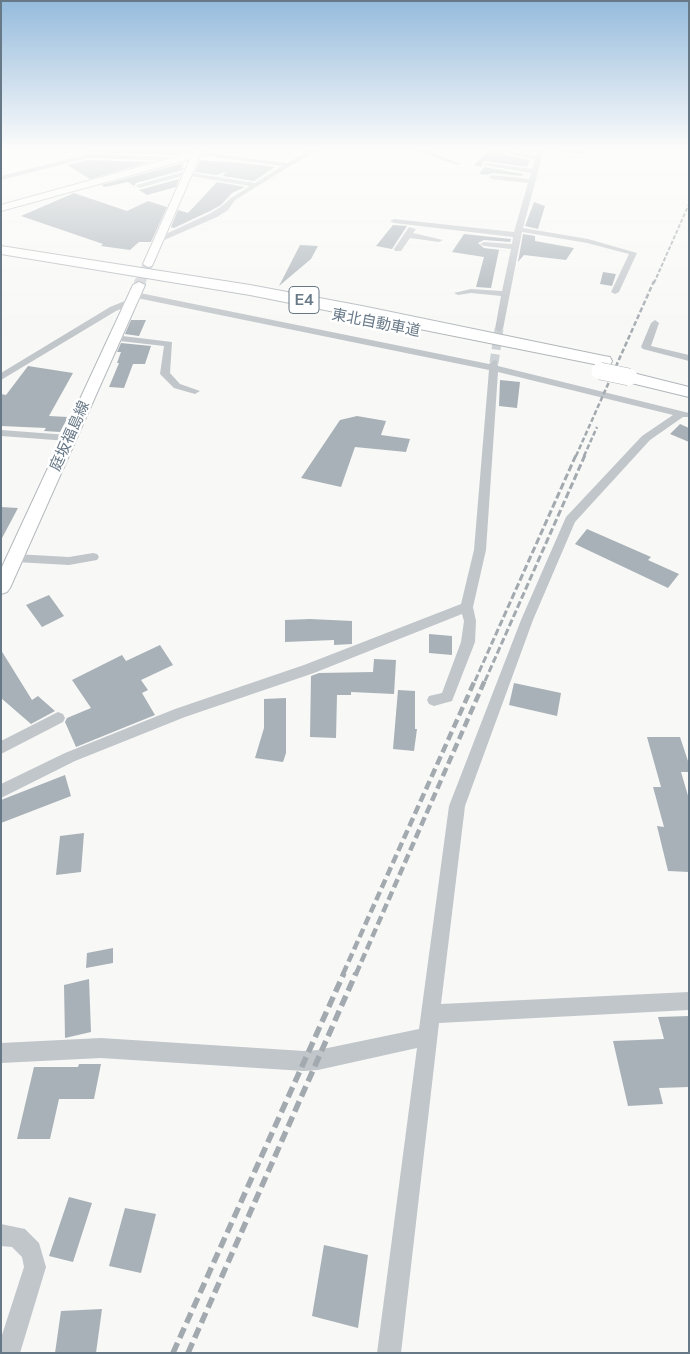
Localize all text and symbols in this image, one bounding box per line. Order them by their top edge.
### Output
road number: E4 [289,286,319,314]
street label: 東北自動車道 [330,306,422,340]
street label: 庭坂福島線 [47,398,93,474]

